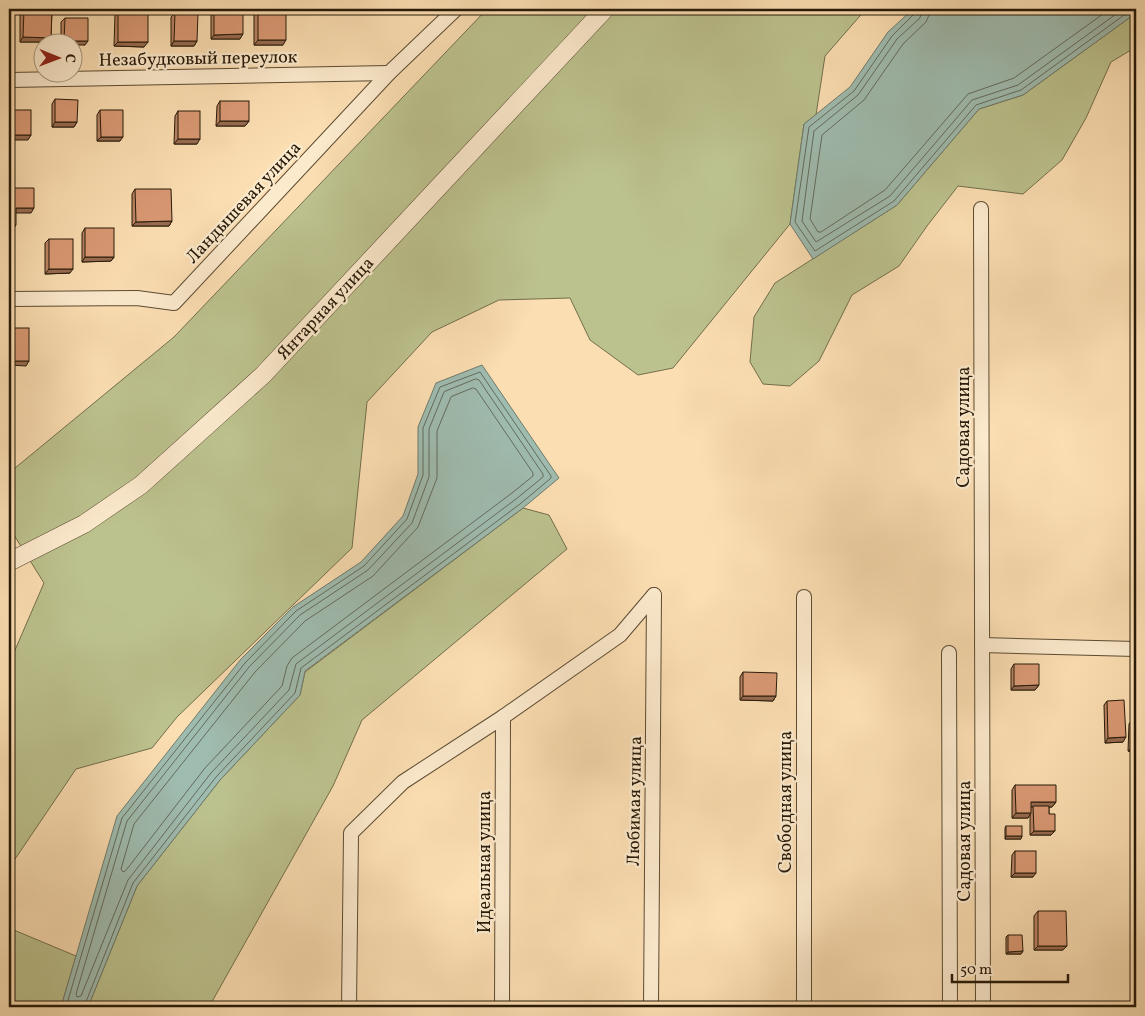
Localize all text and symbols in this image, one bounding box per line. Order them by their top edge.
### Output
north arrow [32,32,82,82]
street label: Незабудковый переулок [98,45,298,74]
text: С [60,54,79,63]
street label: Ландышевая улица [181,136,308,270]
street label: Янтарная улица [272,252,381,366]
street label: Садовая улица [952,366,977,488]
street label: Свободная улица [774,731,799,873]
street label: Любимая улица [622,736,649,866]
street label: Садовая улица [953,780,978,902]
street label: Идеальная улица [473,791,498,933]
scale bar [952,951,1069,983]
text: 50 m [960,960,992,981]

